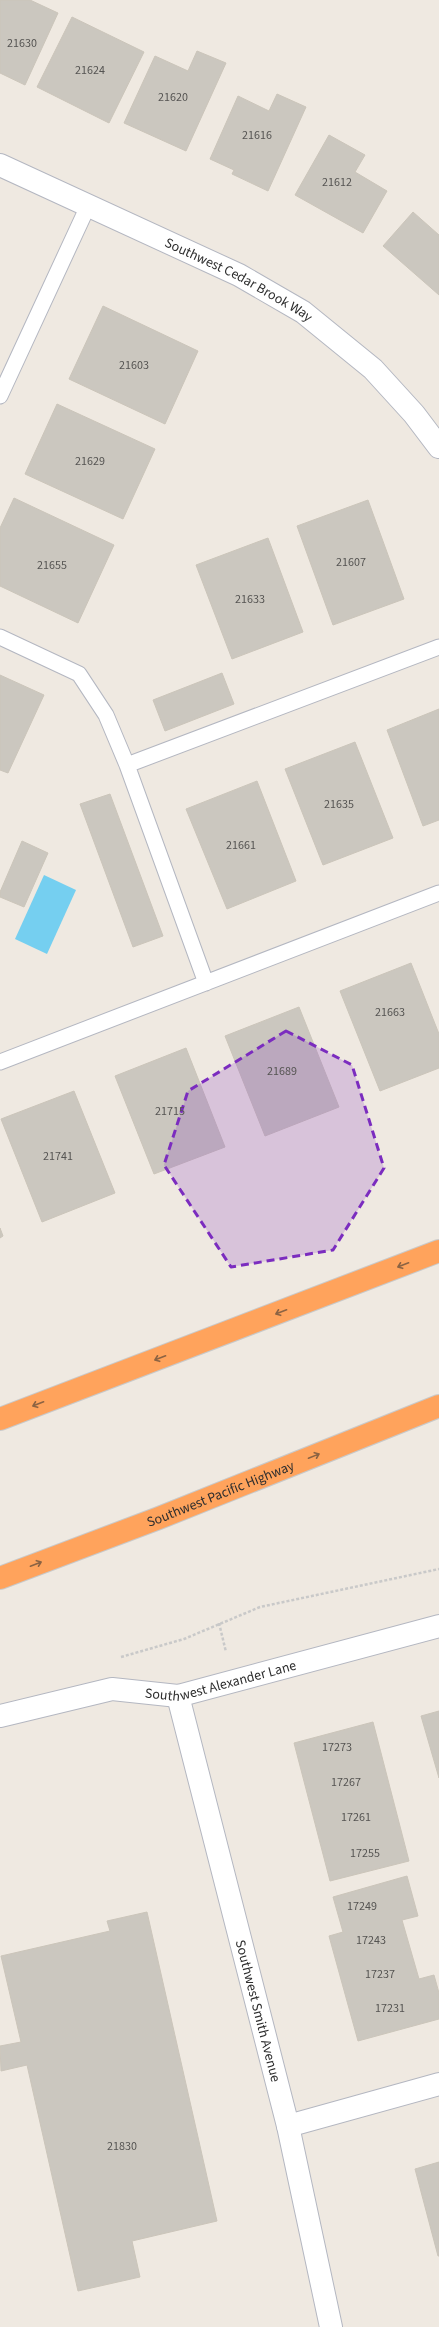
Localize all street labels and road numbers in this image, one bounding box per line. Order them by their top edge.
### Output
street label: Southwest Cedar Brook Way [161,233,317,327]
street label: Southwest Pacific Highway [144,1456,298,1533]
street label: Southwest Alexander Lane [144,1656,299,1707]
street label: Southwest Smith Avenue [230,1938,285,2084]

